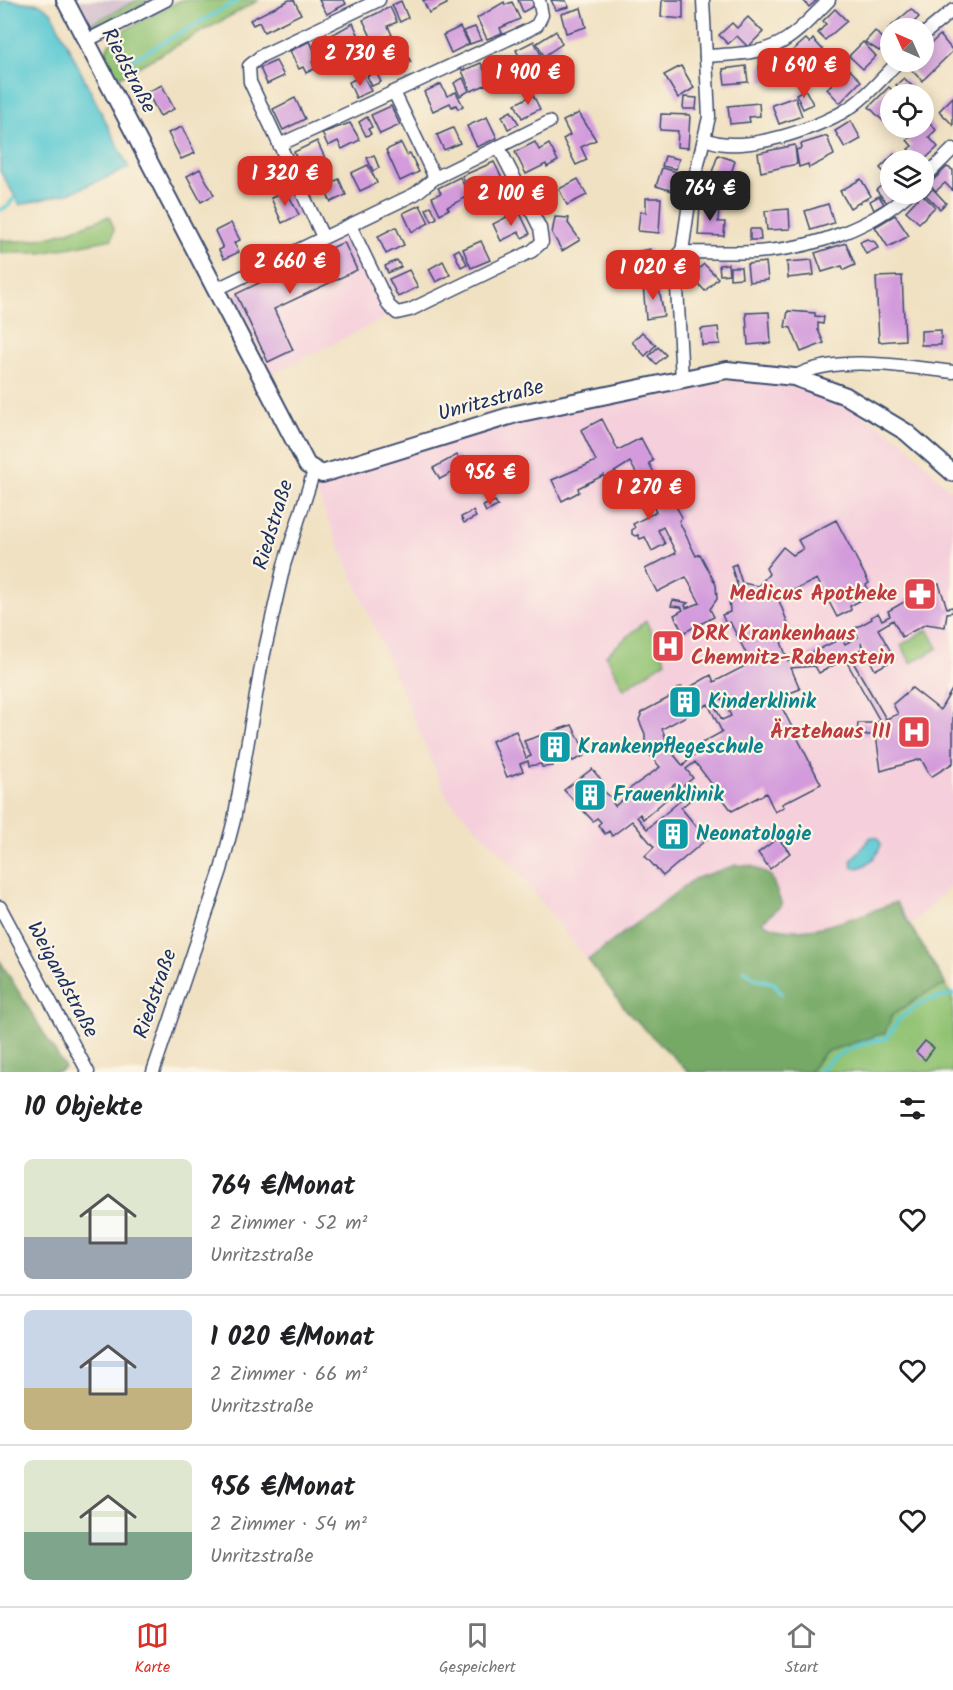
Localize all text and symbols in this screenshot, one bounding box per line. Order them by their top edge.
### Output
north arrow [880,18,934,72]
map controls [880,18,934,204]
street label: Riedstraße [92,22,165,120]
pin: 2 730 € [305,36,415,87]
text: 2 730 € [325,39,395,71]
pin: 1 690 € [749,48,859,99]
text: 1 690 € [771,51,837,83]
pin: 1 900 € [473,55,583,106]
text: 1 900 € [496,58,560,90]
button: locate [880,84,934,138]
button: layers [880,150,934,204]
pin: 1 320 € [230,156,340,207]
text: 1 320 € [252,159,318,191]
pin: 764 € [668,171,752,222]
text: 764 € [684,174,736,206]
pin: 2 100 € [456,176,566,227]
text: 2 100 € [478,179,544,211]
pin: 2 660 € [235,244,345,295]
text: 2 660 € [254,247,326,279]
pin: 1 020 € [598,250,708,301]
text: 1 020 € [620,253,686,285]
street label: Unritzstraße [434,371,548,431]
pin: 956 € [448,455,532,506]
text: 956 € [464,458,516,490]
pin: 1 270 € [594,470,704,521]
text: 1 270 € [616,473,682,505]
street label: Riedstraße [245,475,304,574]
pharmacy icon: Medicus Apotheke [902,576,938,612]
place label: Medicus Apotheke [729,578,897,611]
place label: DRK Krankenhaus Chemnitz-Rabenstein [691,618,895,675]
hospital icon: DRK Krankenhaus Chemnitz-Rabenstein [650,628,686,664]
building icon: Kinderklinik [667,684,703,720]
place label: Kinderklinik [708,686,816,719]
hospital icon: Ärztehaus III [896,714,932,750]
place label: Ärztehaus III [770,716,891,749]
building icon: Krankenpflegeschule [537,729,573,765]
place label: Krankenpflegeschule [578,731,763,764]
building icon: Frauenklinik [572,777,608,813]
place label: Frauenklinik [613,779,724,812]
building icon: Neonatologie [655,816,691,852]
place label: Neonatologie [696,818,811,851]
street label: Weigandstraße [17,916,107,1045]
street label: Riedstraße [125,944,187,1043]
text: 10 Objekte [24,1087,143,1129]
icon: filters [896,1092,929,1125]
text: 764 €/Monat [210,1166,355,1208]
icon: home [72,1183,144,1255]
icon: heart [896,1203,929,1236]
text: 2 Zimmer · 52 m² [210,1208,368,1240]
text: Unritzstraße [210,1240,314,1272]
text: 1 020 €/Monat [210,1317,374,1359]
icon: home [72,1334,144,1406]
icon: heart [896,1354,929,1387]
text: 2 Zimmer · 66 m² [210,1359,367,1391]
text: Unritzstraße [210,1391,314,1423]
text: 956 €/Monat [210,1467,355,1509]
icon: home [72,1484,144,1556]
icon: heart [896,1504,929,1537]
text: 2 Zimmer · 54 m² [210,1509,367,1541]
text: Unritzstraße [210,1541,314,1573]
tab: Karte [134,1619,170,1680]
tab: Gespeichert [439,1619,516,1680]
tab: Start [785,1619,819,1680]

